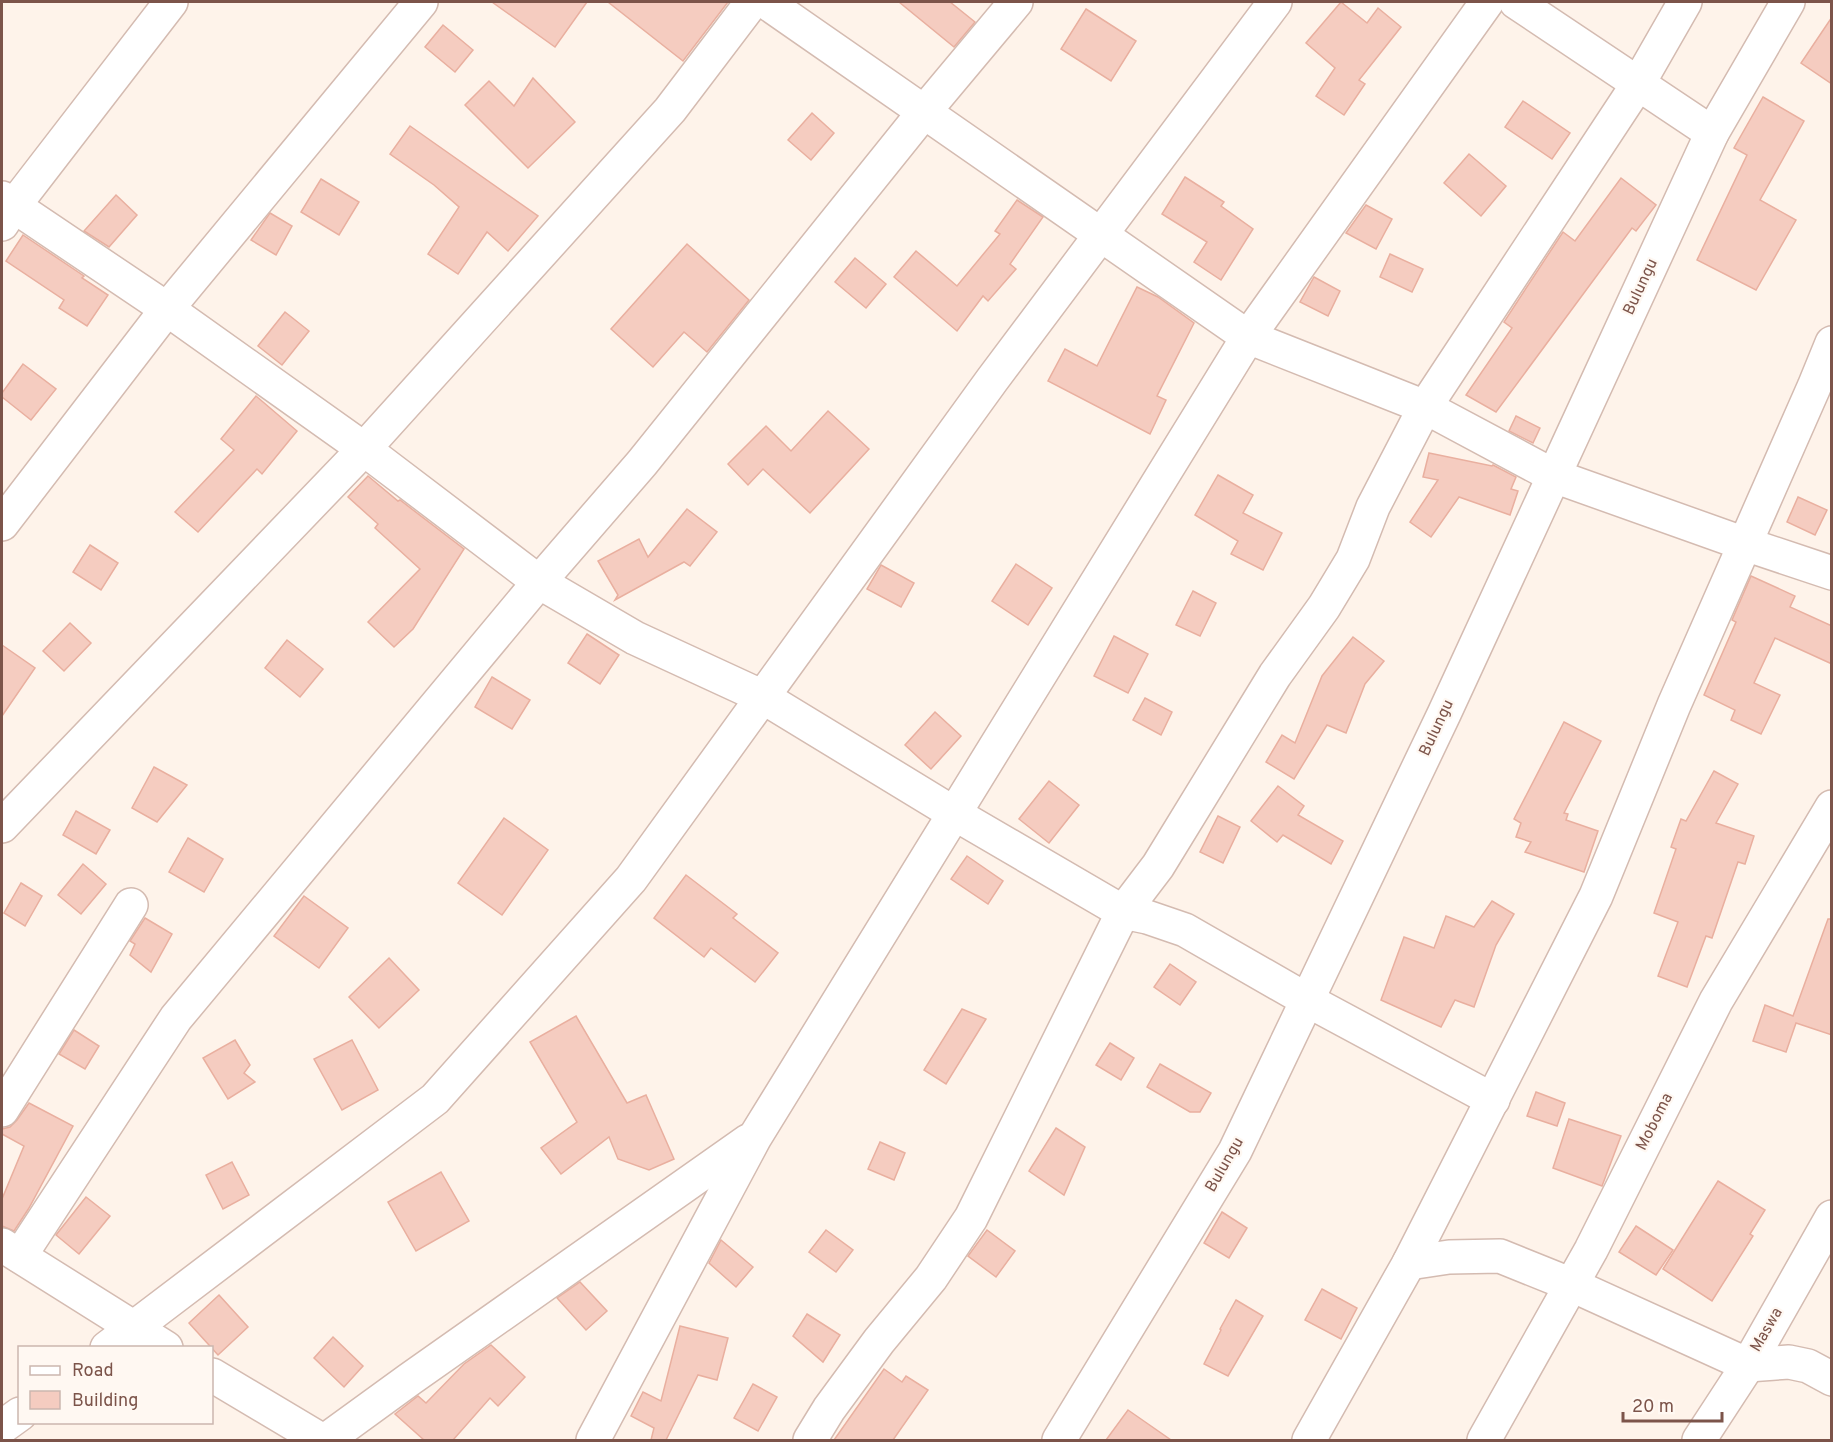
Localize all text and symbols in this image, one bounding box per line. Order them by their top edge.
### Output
street label: Bulungu [1619,256,1663,318]
street label: Bulungu [1415,697,1459,759]
street label: Moboma [1632,1090,1678,1154]
street label: Bulungu [1201,1134,1249,1196]
street label: Maswa [1746,1304,1788,1356]
legend [18,1346,213,1424]
text: Road [72,1360,114,1383]
scale bar [1623,1385,1722,1423]
text: Building [72,1390,138,1413]
text: 20 m [1632,1396,1674,1419]

